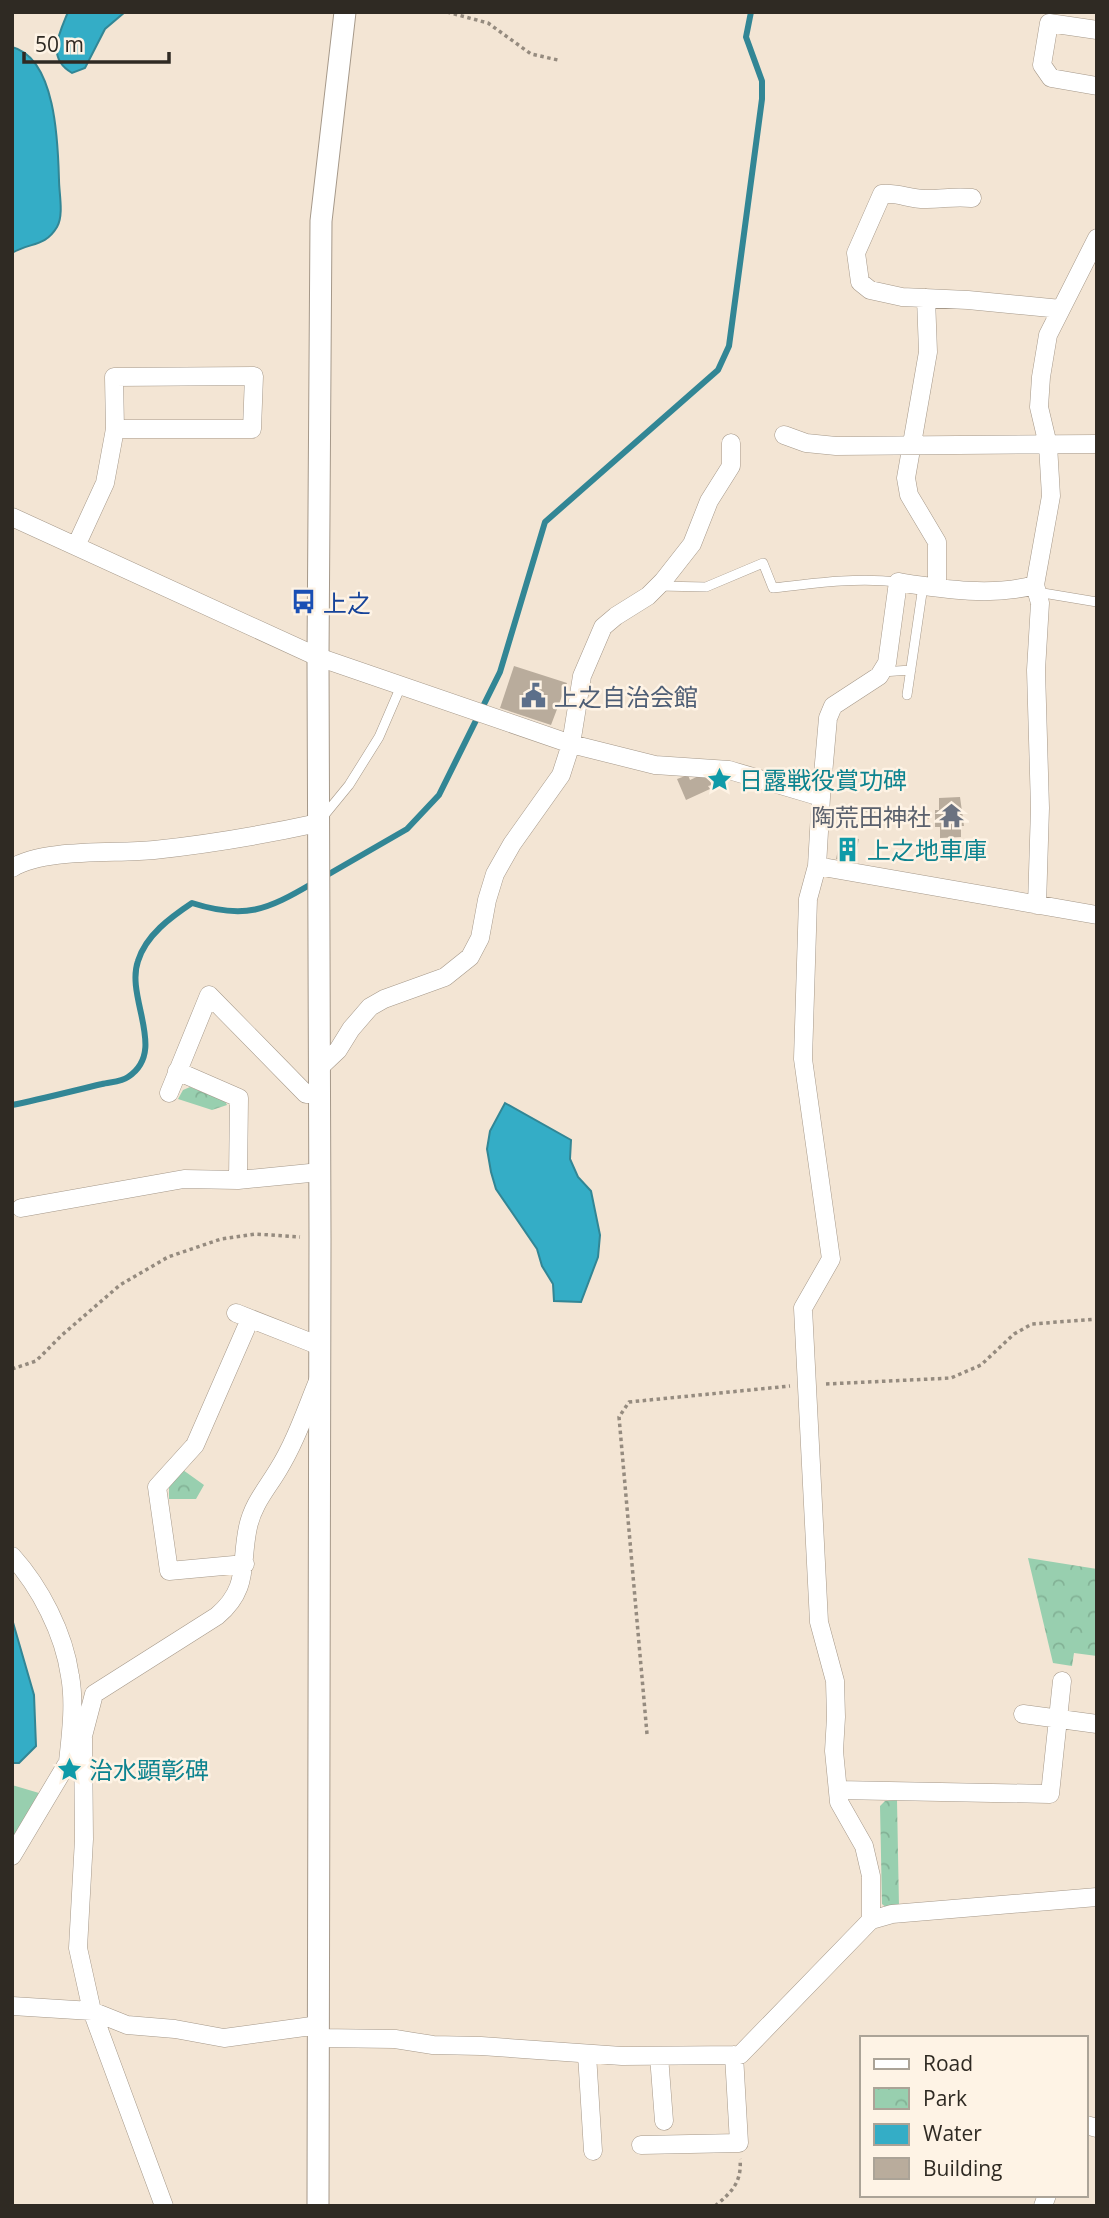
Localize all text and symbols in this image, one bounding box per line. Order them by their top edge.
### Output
scale bar [24,21,170,65]
text: 50 m [35,30,84,58]
place label: 上之 [323,586,371,619]
bus stop icon: 上之 [289,588,317,616]
place label: 上之自治会館 [554,680,698,713]
public building icon: 上之自治会館 [520,682,548,710]
place label: 日露戦役賞功碑 [739,763,907,796]
place icon: 日露戦役賞功碑 [705,765,733,793]
place label: 陶荒田神社 [811,800,931,833]
temple icon: 陶荒田神社 [937,802,965,830]
place label: 上之地車庫 [867,833,987,866]
building icon: 上之地車庫 [833,835,861,863]
place label: 治水顕彰碑 [89,1753,209,1786]
place icon: 治水顕彰碑 [55,1755,83,1783]
legend [860,2036,1088,2197]
text: Road [923,2049,973,2077]
text: Park [923,2084,967,2112]
text: Water [923,2119,982,2147]
text: Building [923,2154,1002,2182]

